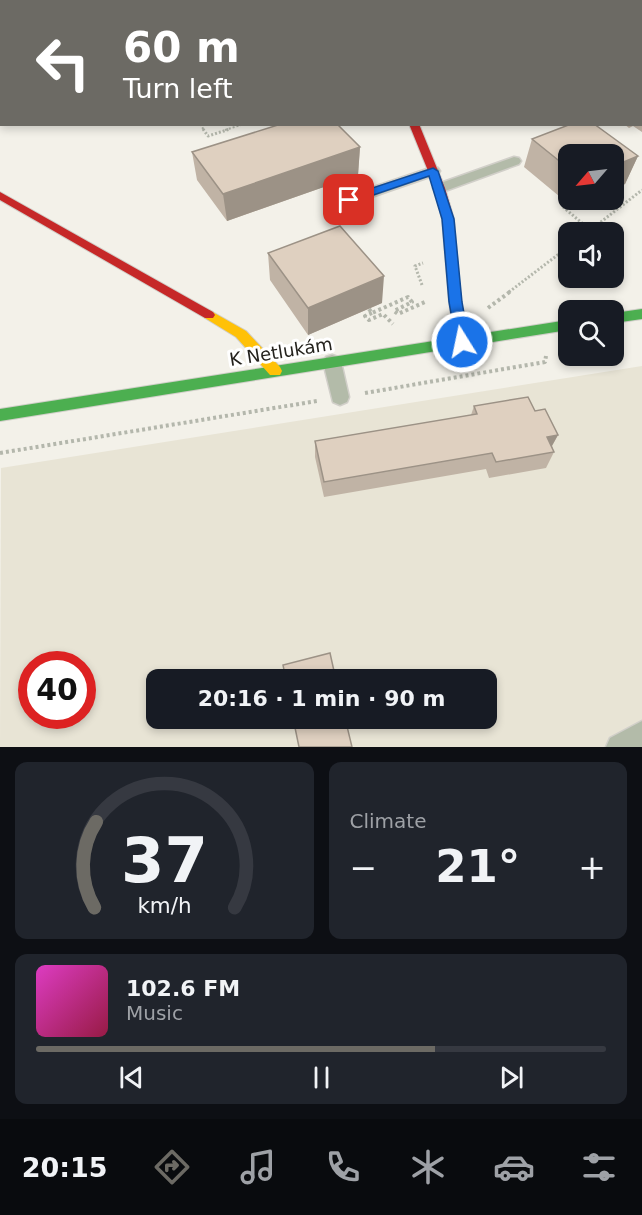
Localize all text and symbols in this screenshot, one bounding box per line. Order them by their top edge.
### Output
text: 60 m [123,23,240,72]
icon: left [24,24,102,102]
text: Turn left [123,73,233,104]
north arrow [558,144,624,210]
map controls [558,144,624,366]
pin [323,174,374,225]
icon: arrive [332,183,365,216]
button: sound [558,222,624,288]
button: search [558,300,624,366]
position arrow [430,310,494,374]
street label: K Netlukám [228,333,334,370]
speed limit sign: 40 [18,651,96,729]
text: 20:16 · 1 min · 90 m [198,686,445,711]
text: Climate [350,809,426,833]
text: 37 [121,824,208,897]
text: 21° [435,840,520,893]
text: − [350,848,377,887]
text: + [578,848,606,887]
text: km/h [137,893,191,918]
text: 102.6 FM [126,976,240,1001]
text: Music [126,1001,183,1025]
icon: previous [115,1061,148,1094]
icon: pause [305,1061,338,1094]
icon: next [495,1061,528,1094]
icon: directions [151,1146,193,1188]
icon: music [237,1146,279,1188]
icon: phone [322,1146,364,1188]
icon: climate [407,1146,449,1188]
icon: car [493,1146,535,1188]
icon: filters [578,1146,620,1188]
text: 20:15 [22,1152,108,1183]

